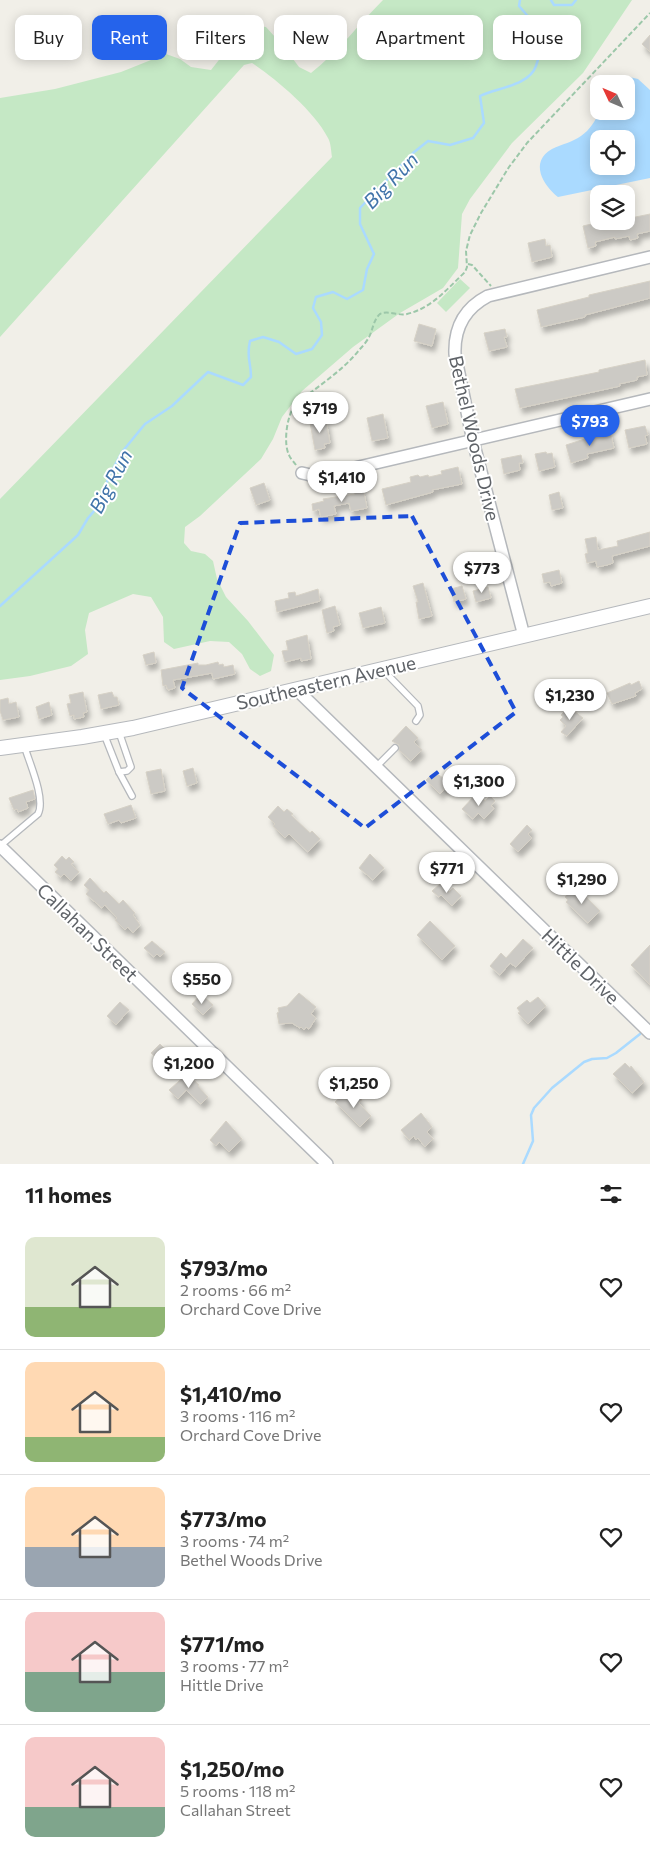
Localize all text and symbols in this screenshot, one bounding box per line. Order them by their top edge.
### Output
chip: Buy [15,15,82,60]
chip: Rent [92,15,167,60]
chip: Filters [177,15,264,60]
chip: New [274,15,347,60]
chip: Apartment [357,15,483,60]
chip: House [493,15,581,60]
north arrow [590,75,635,120]
map controls [590,75,635,230]
button: locate [590,130,635,175]
water label: Big Run [358,147,422,213]
button: layers [590,185,635,230]
street label: Bethel Woods Drive [445,353,505,523]
pin: $719 [290,392,350,434]
text: $719 [302,398,338,417]
pin: $793 [560,404,620,447]
text: $793 [572,411,608,430]
water label: Big Run [83,445,137,517]
pin: $1,410 [301,460,383,503]
text: $1,410 [318,467,366,486]
pin: $773 [452,552,512,594]
text: $773 [464,558,500,577]
street label: Southeastern Avenue [234,650,418,714]
pin: $1,230 [529,678,611,721]
text: $1,230 [545,685,595,704]
pin: $1,300 [438,764,520,807]
text: $1,300 [453,771,505,790]
pin: $771 [417,852,477,894]
text: $771 [430,858,464,877]
pin: $1,290 [541,862,623,905]
text: $1,290 [557,869,607,888]
street label: Callahan Street [33,878,143,986]
street label: Hittle Drive [537,923,625,1009]
pin: $550 [172,962,232,1005]
text: $550 [183,969,221,988]
pin: $1,200 [148,1046,230,1089]
text: $1,200 [164,1053,214,1072]
pin: $1,250 [313,1066,395,1109]
text: $1,250 [329,1073,379,1092]
icon: filters [597,1180,625,1208]
text: 11 homes [25,1182,112,1207]
text: $793/mo [180,1255,268,1280]
icon: home [65,1257,125,1317]
icon: heart [597,1273,625,1301]
text: 2 rooms · 66 m² [180,1280,291,1299]
text: Orchard Cove Drive [180,1299,321,1318]
text: $1,410/mo [180,1381,282,1406]
icon: home [65,1382,125,1442]
icon: heart [597,1398,625,1426]
text: 3 rooms · 116 m² [180,1406,295,1425]
text: Orchard Cove Drive [180,1425,321,1444]
text: $773/mo [180,1506,267,1531]
icon: home [65,1507,125,1567]
icon: heart [597,1523,625,1551]
text: 3 rooms · 74 m² [180,1531,289,1550]
text: Bethel Woods Drive [180,1550,323,1569]
text: $771/mo [180,1631,264,1656]
icon: home [65,1632,125,1692]
icon: heart [597,1648,625,1676]
text: 3 rooms · 77 m² [180,1656,289,1675]
text: Hittle Drive [180,1675,263,1694]
text: $1,250/mo [180,1756,284,1781]
icon: home [65,1757,125,1817]
icon: heart [597,1773,625,1801]
text: 5 rooms · 118 m² [180,1781,295,1800]
text: Callahan Street [180,1800,291,1819]

